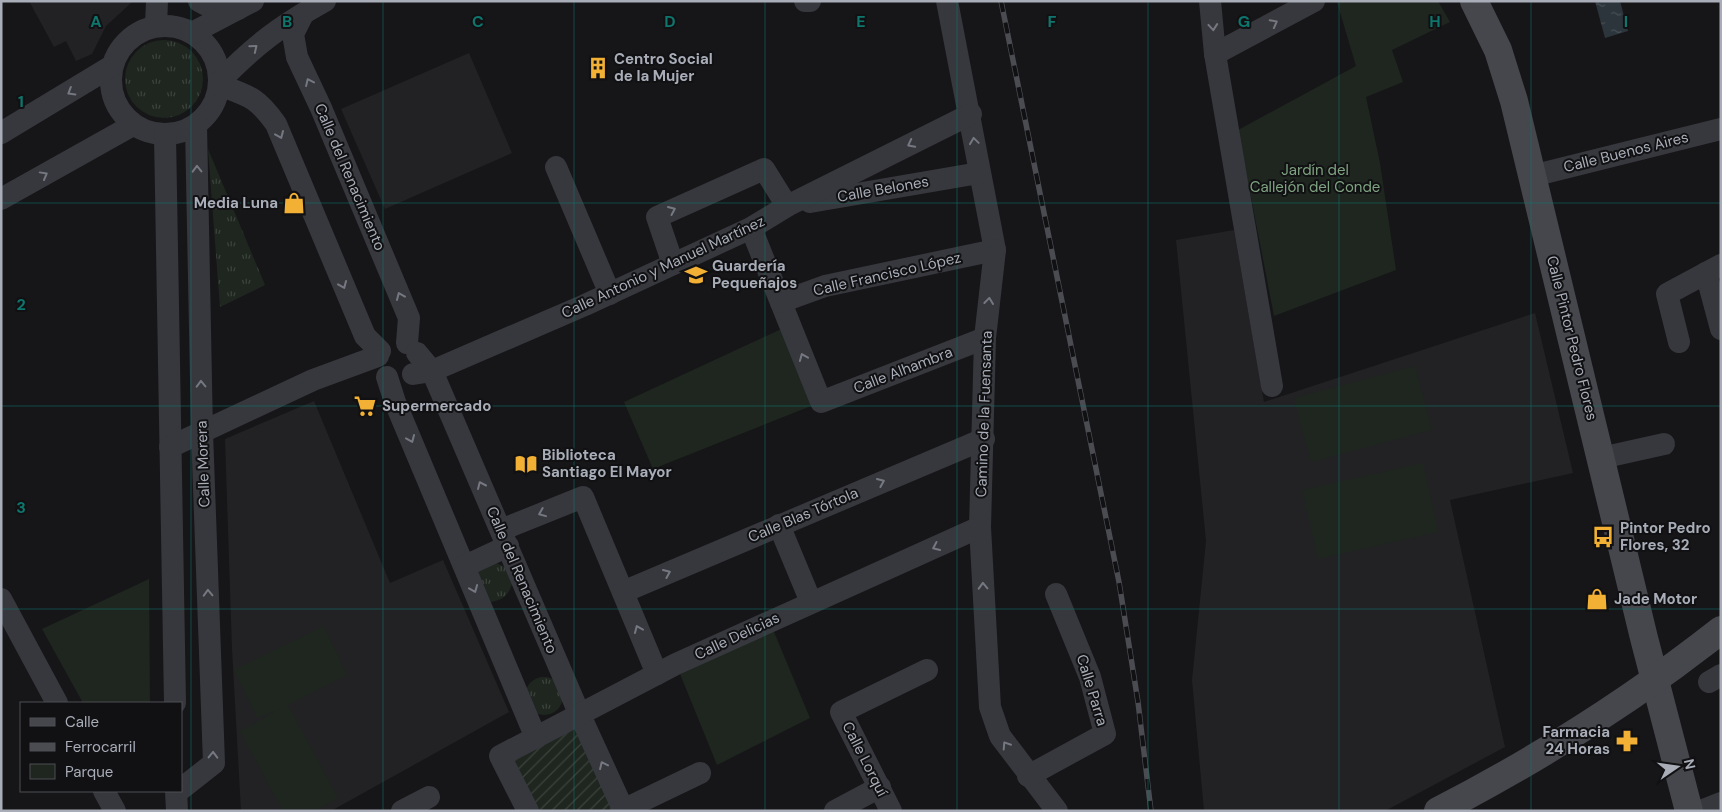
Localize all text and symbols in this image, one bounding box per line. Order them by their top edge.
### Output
text: A [90,11,102,32]
text: B [282,11,292,32]
text: C [472,11,484,32]
text: D [664,11,676,32]
text: E [856,11,866,32]
text: F [1048,11,1057,32]
text: G [1238,11,1250,32]
text: H [1429,11,1441,32]
text: I [1624,11,1628,32]
one-way arrow [1268,19,1277,29]
one-way arrow [1207,24,1218,32]
one-way arrow [248,45,257,53]
place label: Centro Social de la Mujer [614,49,713,86]
building icon: Centro Social de la Mujer [585,55,611,81]
one-way arrow [305,78,315,87]
one-way arrow [67,86,76,96]
text: 1 [18,91,24,112]
street label: Calle del Renacimiento [310,100,390,254]
street label: Calle Buenos Aires [1561,127,1691,177]
one-way arrow [274,130,285,139]
one-way arrow [969,137,980,145]
one-way arrow [908,138,917,148]
park label: Jardín del Callejón del Conde [1250,160,1380,197]
one-way arrow [192,164,202,172]
one-way arrow [38,171,47,181]
street label: Calle Belones [836,171,930,207]
shop icon: Media Luna [281,190,307,216]
place label: Media Luna [194,193,278,213]
one-way arrow [667,206,676,217]
street label: Calle Antonio y Manuel Martínez [558,211,768,323]
street label: Calle Francisco López [811,247,963,301]
street label: Calle Pintor Pedro Flores [1542,254,1602,422]
place label: Guardería Pequeñajos [712,256,797,293]
school or university icon: Guardería Pequeñajos [683,262,709,288]
one-way arrow [337,280,348,289]
one-way arrow [395,292,406,301]
text: 2 [16,294,26,315]
one-way arrow [983,297,994,305]
street label: Camino de la Fuensanta [971,330,997,498]
street label: Calle Alhambra [851,342,955,398]
one-way arrow [799,353,809,361]
one-way arrow [196,379,206,387]
supermarket icon: Supermercado [352,393,378,419]
place label: Supermercado [382,396,491,416]
street label: Calle Morera [191,420,215,508]
one-way arrow [404,434,415,443]
place label: Biblioteca Santiago El Mayor [542,445,672,482]
library icon: Biblioteca Santiago El Mayor [513,451,539,477]
one-way arrow [877,478,885,488]
one-way arrow [477,481,488,490]
street label: Calle Blas Tórtola [745,483,861,547]
text: 3 [16,497,26,518]
street label: Calle del Renacimiento [482,503,562,657]
one-way arrow [538,507,547,518]
place label: Pintor Pedro Flores, 32 [1620,518,1711,555]
bus stop icon: Pintor Pedro Flores, 32 [1590,524,1616,550]
one-way arrow [932,541,941,552]
one-way arrow [663,569,671,579]
one-way arrow [977,581,988,589]
one-way arrow [469,584,479,592]
shop icon: Jade Motor [1584,586,1610,612]
one-way arrow [202,589,213,597]
place label: Jade Motor [1614,589,1697,609]
street label: Calle Delicias [691,608,783,664]
one-way arrow [634,625,644,634]
street label: Calle Parra [1072,652,1112,728]
legend [20,702,182,792]
text: Calle [65,712,99,732]
street label: Calle Lorquí [838,718,893,800]
place label: Farmacia 24 Horas [1542,722,1610,759]
pharmacy icon: Farmacia 24 Horas [1614,728,1640,754]
text: Ferrocarril [65,737,136,757]
one-way arrow [1002,741,1012,750]
north arrow [1652,742,1702,792]
one-way arrow [208,751,218,759]
text: N [1680,757,1700,771]
one-way arrow [599,761,609,770]
text: Parque [65,762,113,782]

